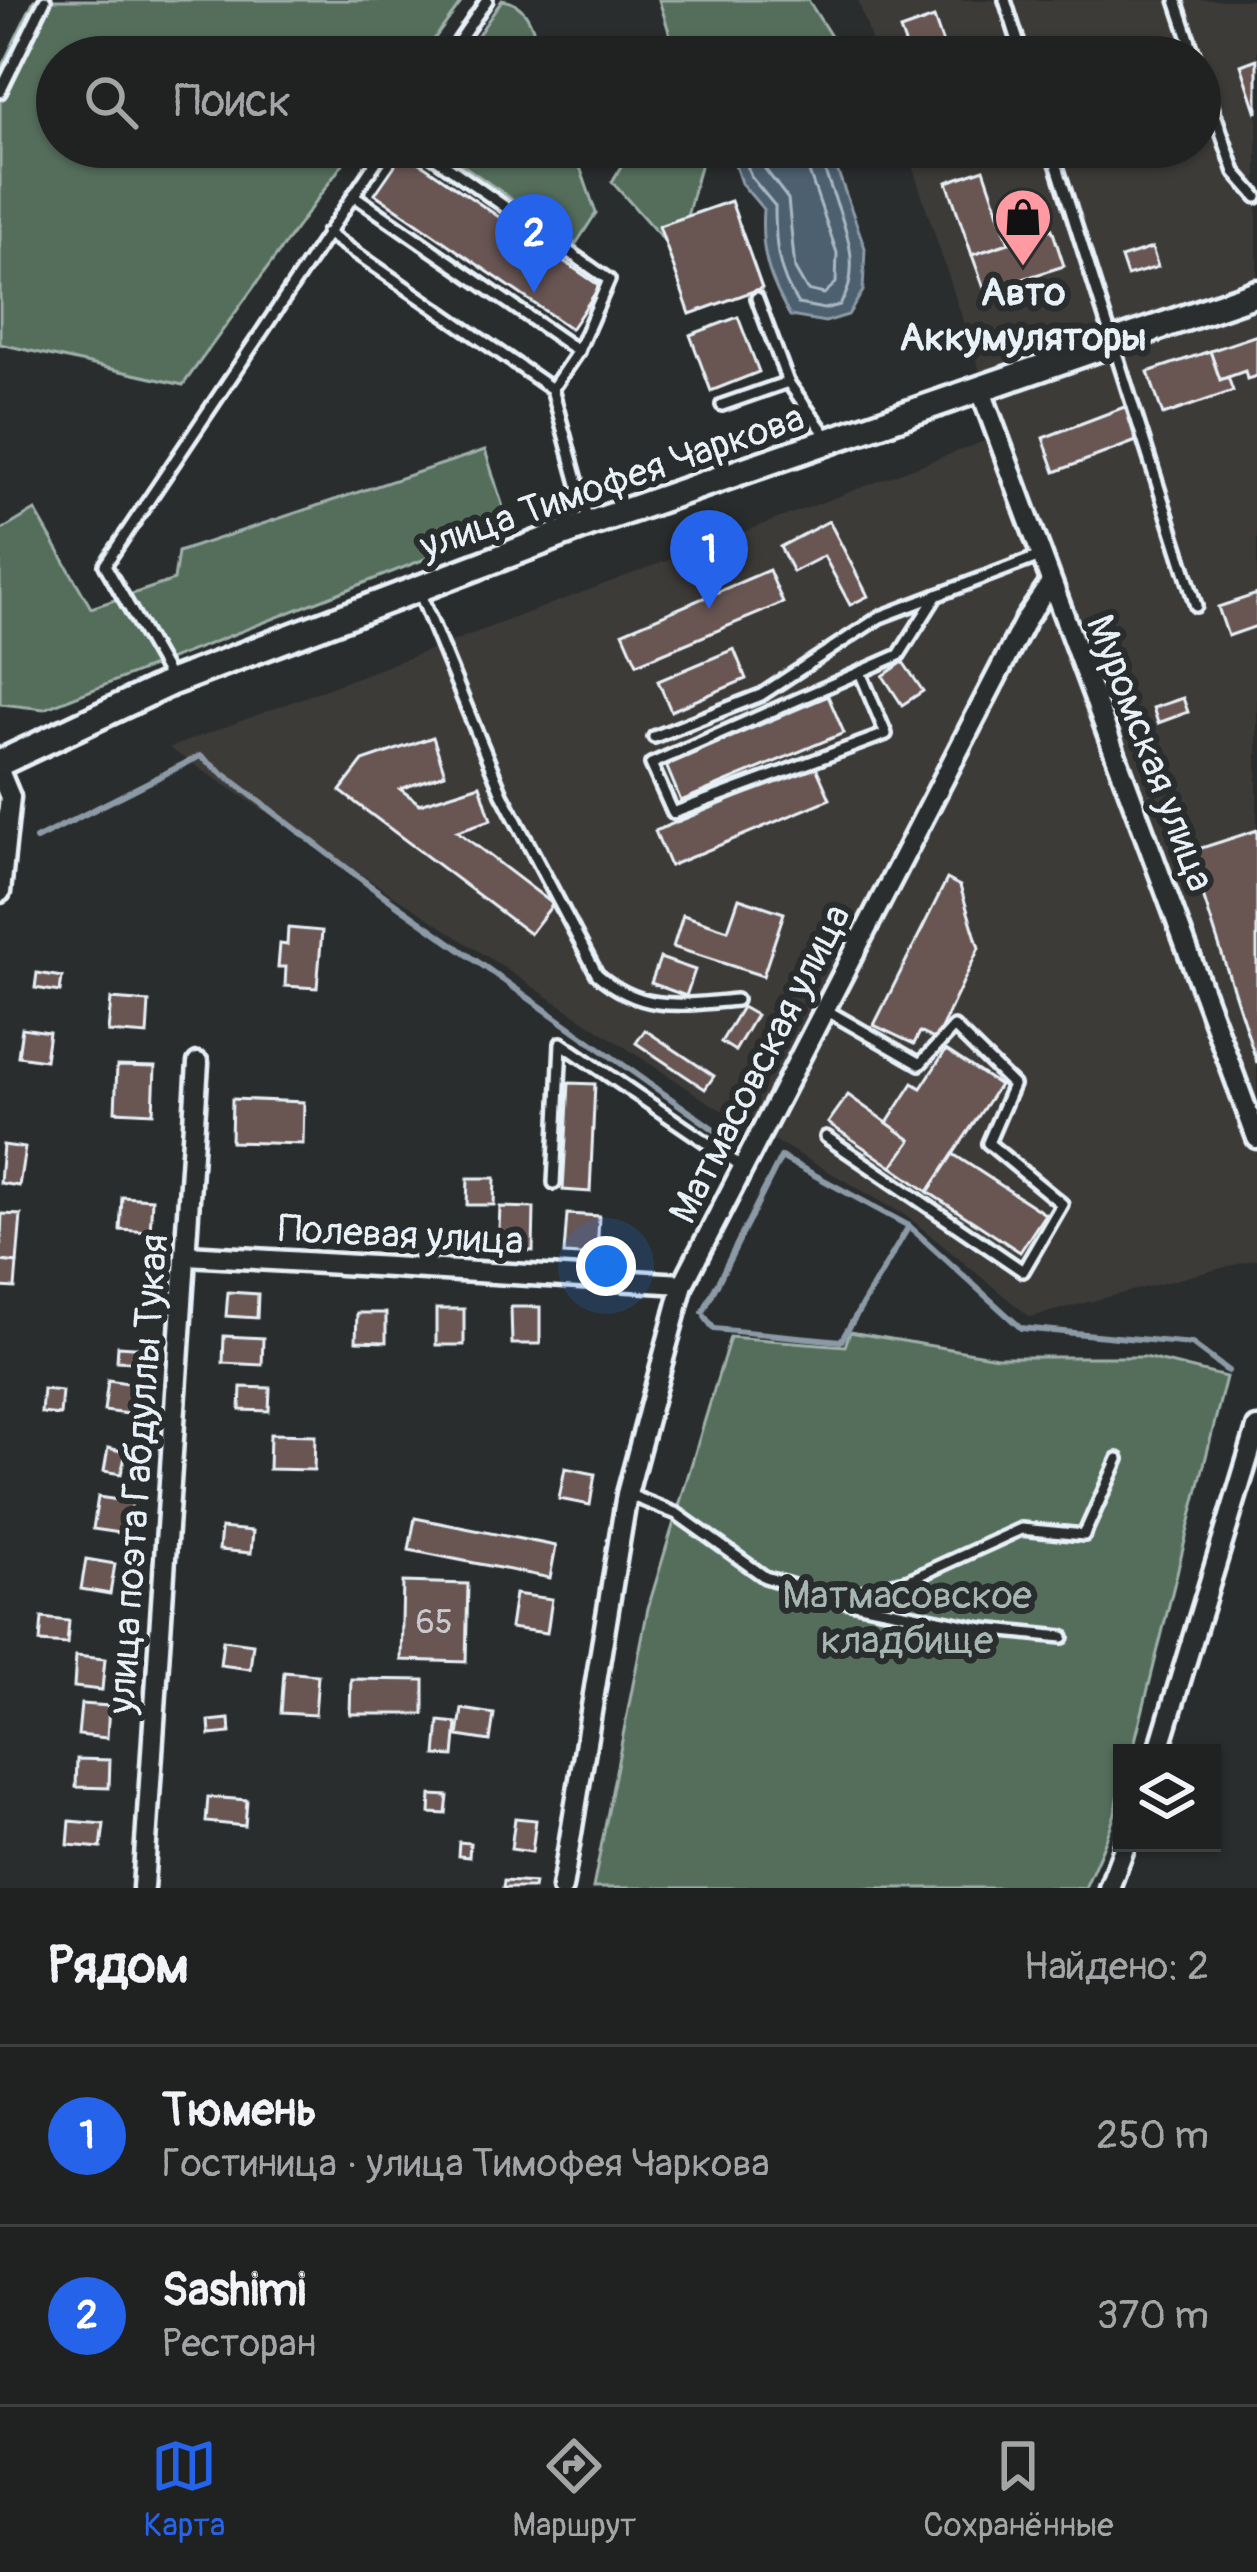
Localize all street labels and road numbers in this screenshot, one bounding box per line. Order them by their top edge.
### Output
street label: улица Тимофея Чаркова [413,393,811,571]
street label: Муромская улица [1075,608,1225,898]
street label: Матмасовская улица [658,896,862,1232]
street label: Полевая улица [277,1204,525,1266]
street label: улица поэта Габдуллы Тукая [97,1232,179,1717]

